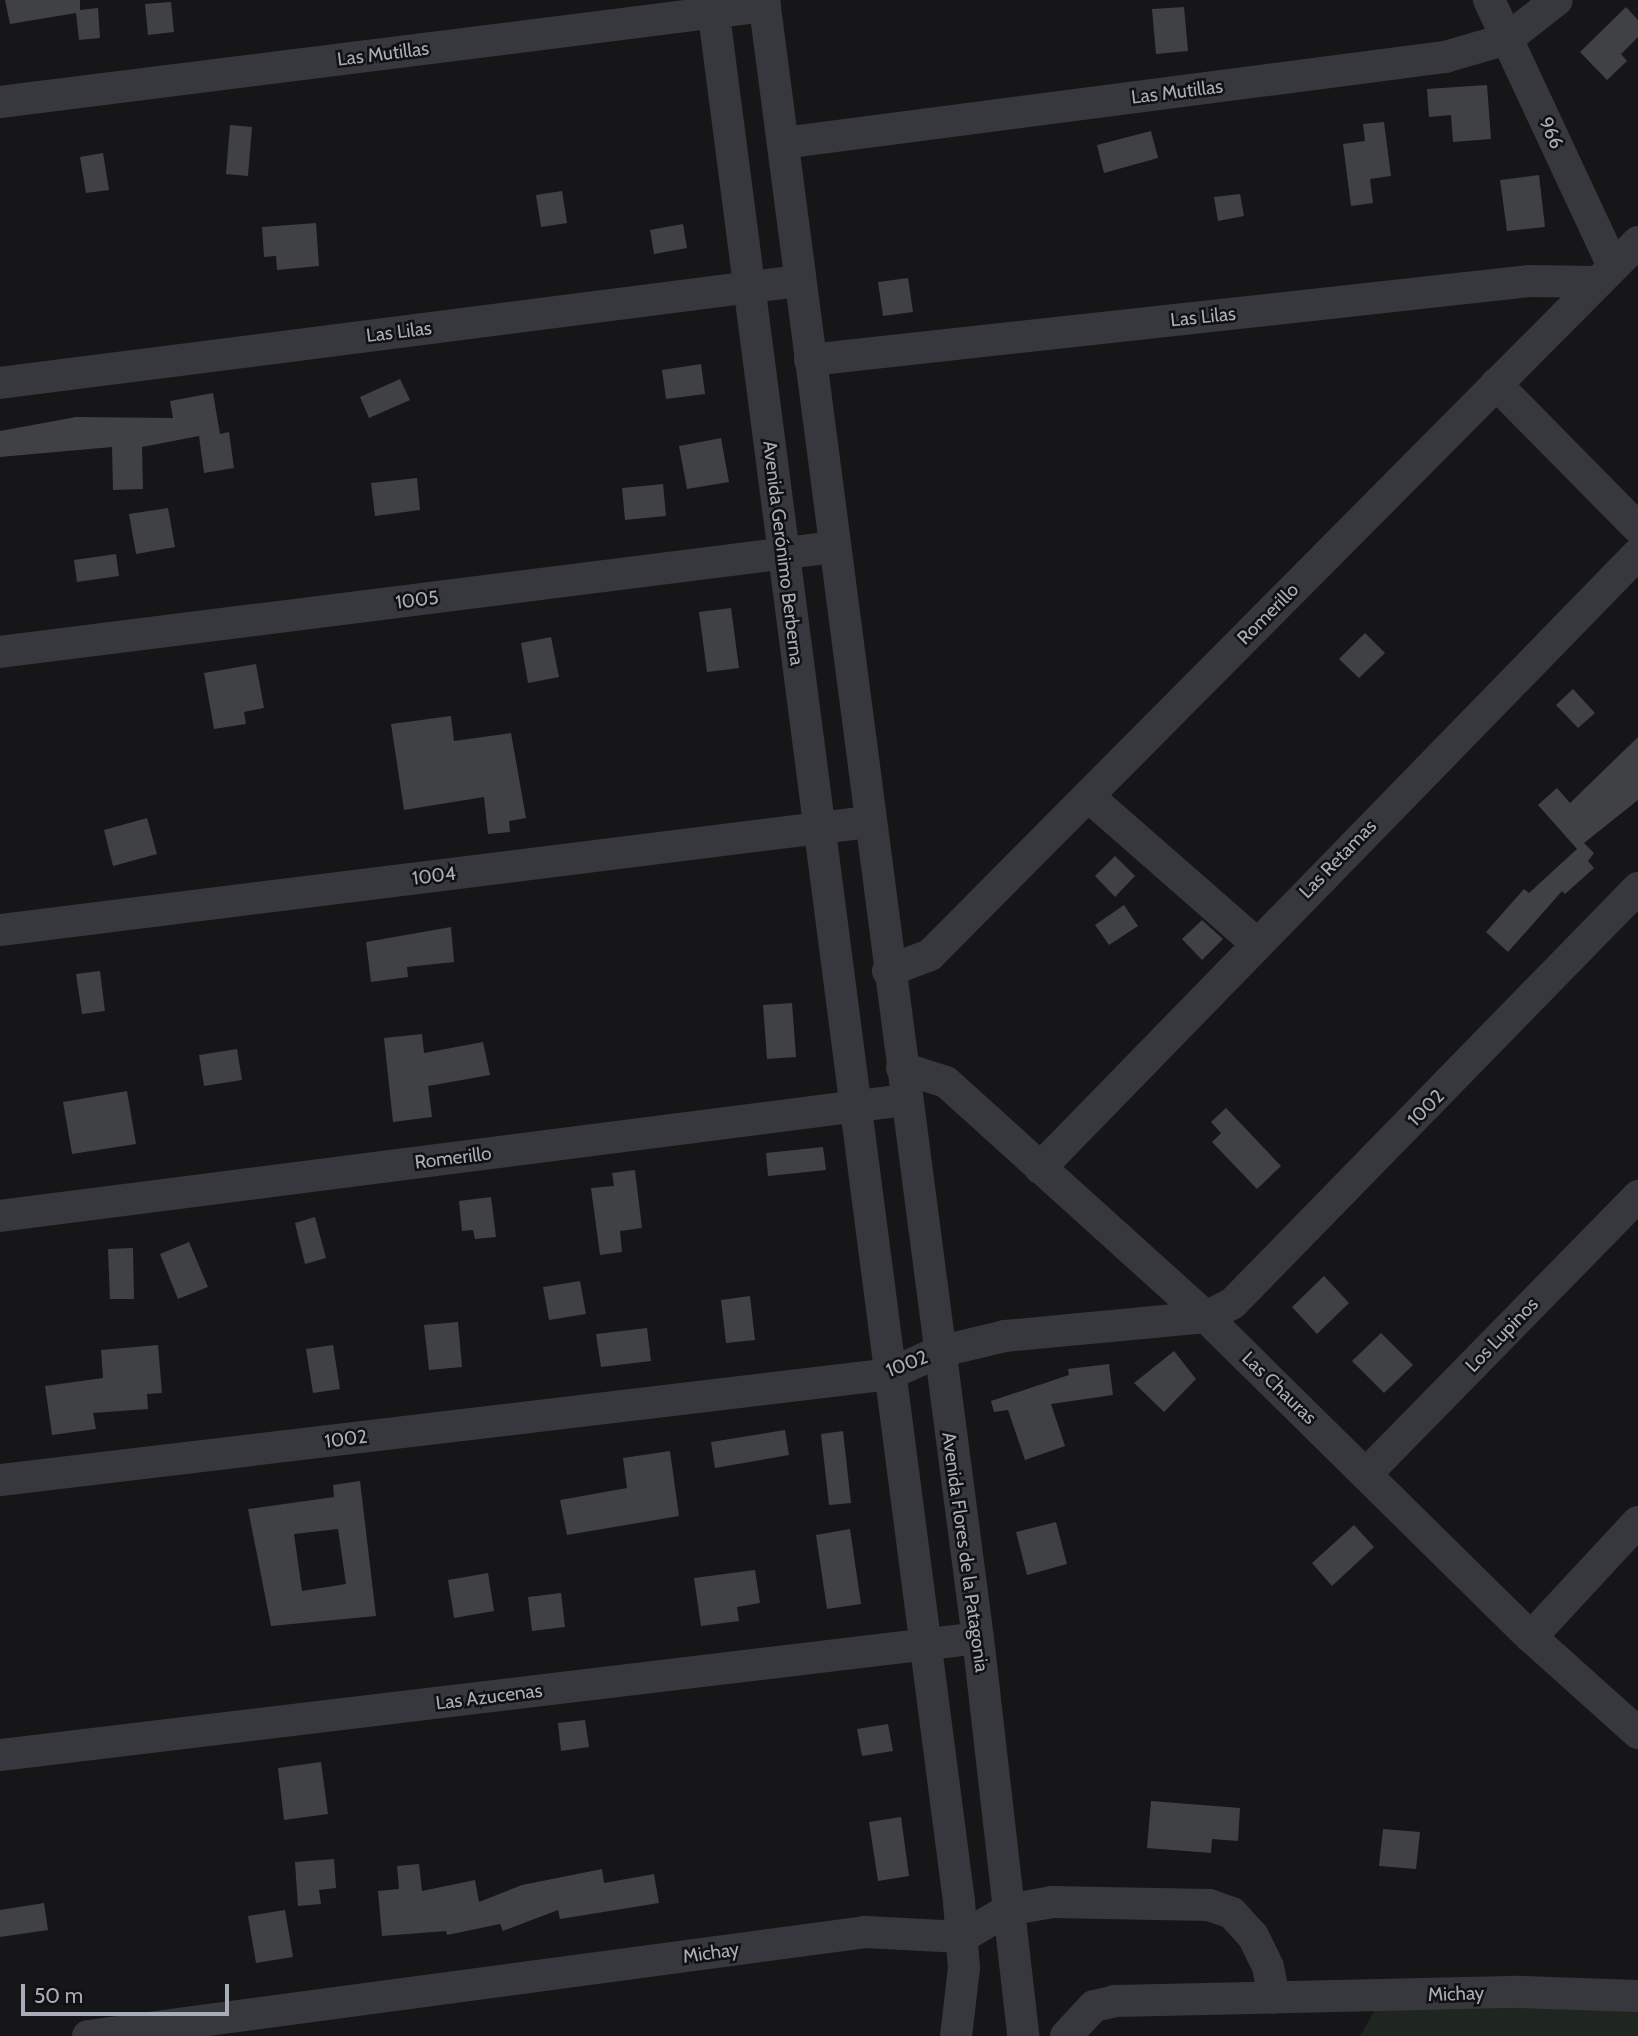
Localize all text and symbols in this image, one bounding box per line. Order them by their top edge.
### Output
street label: Las Mutillas [336,37,430,71]
street label: Las Mutillas [1130,75,1224,109]
street label: 966 [1534,114,1568,152]
street label: Las Lilas [1169,302,1237,332]
street label: Las Lilas [365,317,433,347]
street label: Avenida Gerónimo Berberna [758,439,808,667]
street label: Romerillo [1233,579,1303,649]
street label: 1005 [394,586,440,614]
street label: Las Retamas [1295,815,1381,903]
street label: 1004 [411,862,457,890]
street label: 1002 [1403,1085,1449,1131]
street label: Romerillo [413,1142,493,1174]
street label: Los Lupinos [1461,1293,1543,1377]
street label: 1002 [883,1346,931,1382]
street label: Las Chauras [1237,1347,1321,1429]
street label: 1002 [323,1425,369,1453]
street label: Avenida Flores de la Patagonia [937,1431,993,1673]
street label: Las Azucenas [434,1679,544,1715]
street label: Michay [681,1938,741,1968]
scale bar [24,1969,233,2013]
street label: Michay [1427,1982,1485,2006]
text: 50 m [34,1983,83,2008]

